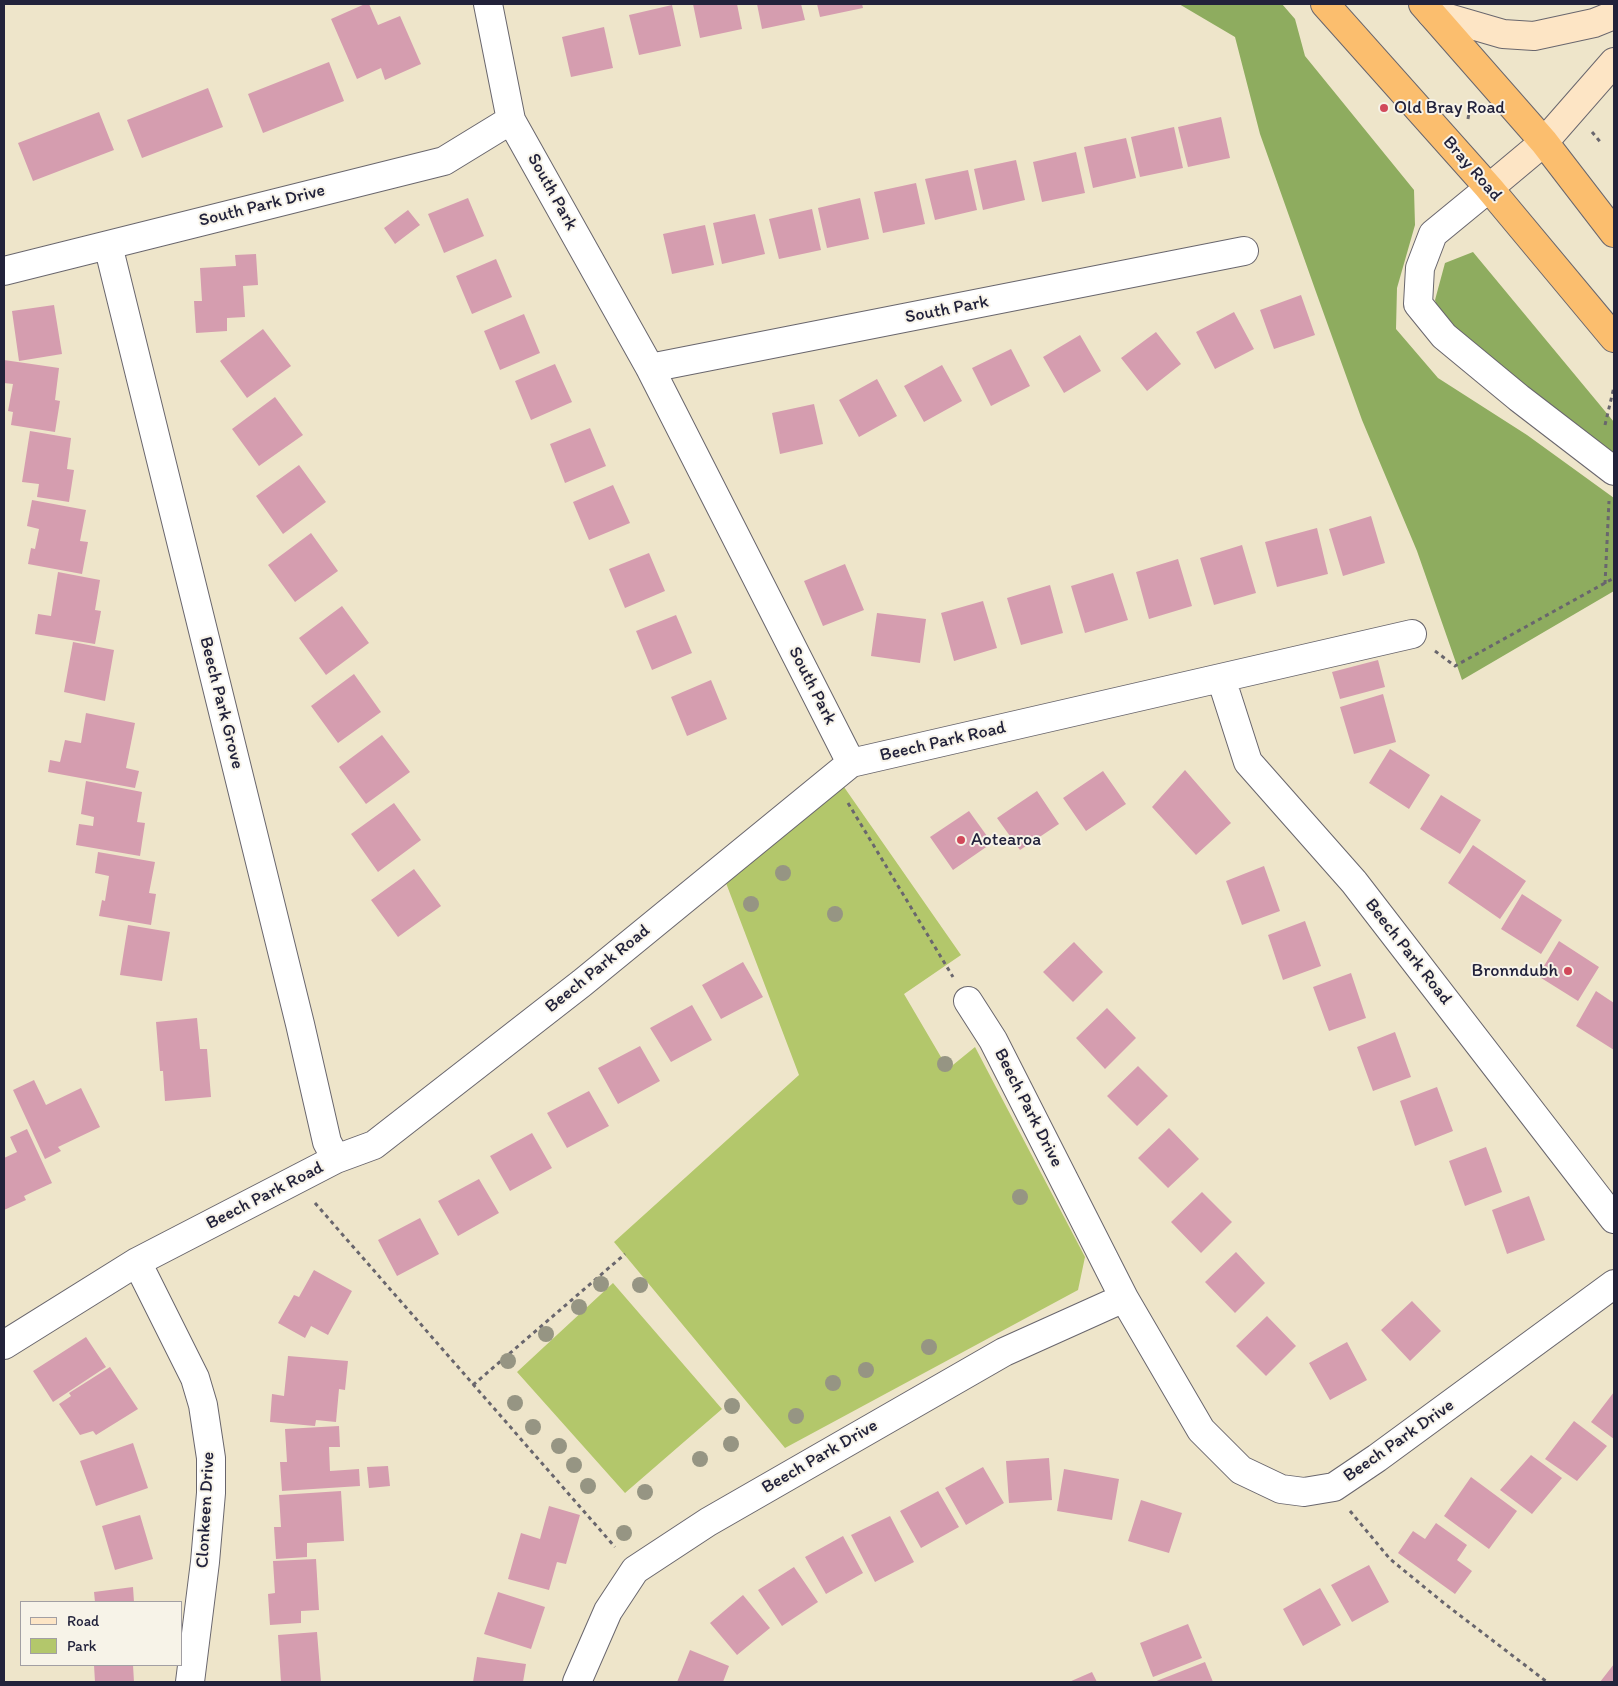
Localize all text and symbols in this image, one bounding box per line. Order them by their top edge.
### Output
place label: Old Bray Road [1394,97,1505,119]
marker: Old Bray Road [1378,102,1390,114]
street label: Bray Road [1438,132,1506,206]
street label: South Park [522,150,582,234]
street label: South Park Drive [197,180,327,232]
street label: South Park [903,291,991,329]
street label: Beech Park Grove [194,635,248,771]
street label: South Park [783,643,841,729]
street label: Beech Park Road [878,717,1008,767]
place label: Aotearoa [971,829,1041,851]
marker: Aotearoa [955,834,967,846]
street label: Beech Park Road [1360,895,1456,1009]
street label: Beech Park Road [541,920,655,1018]
place label: Bronndubh [1472,960,1558,982]
marker: Bronndubh [1562,965,1574,977]
street label: Beech Park Drive [989,1045,1067,1171]
street label: Beech Park Road [203,1157,327,1235]
street label: Beech Park Drive [1339,1395,1459,1487]
street label: Beech Park Drive [758,1415,882,1499]
street label: Clonkeen Drive [192,1451,220,1569]
legend [20,1601,182,1666]
text: Road [67,1612,99,1630]
text: Park [67,1637,97,1655]

